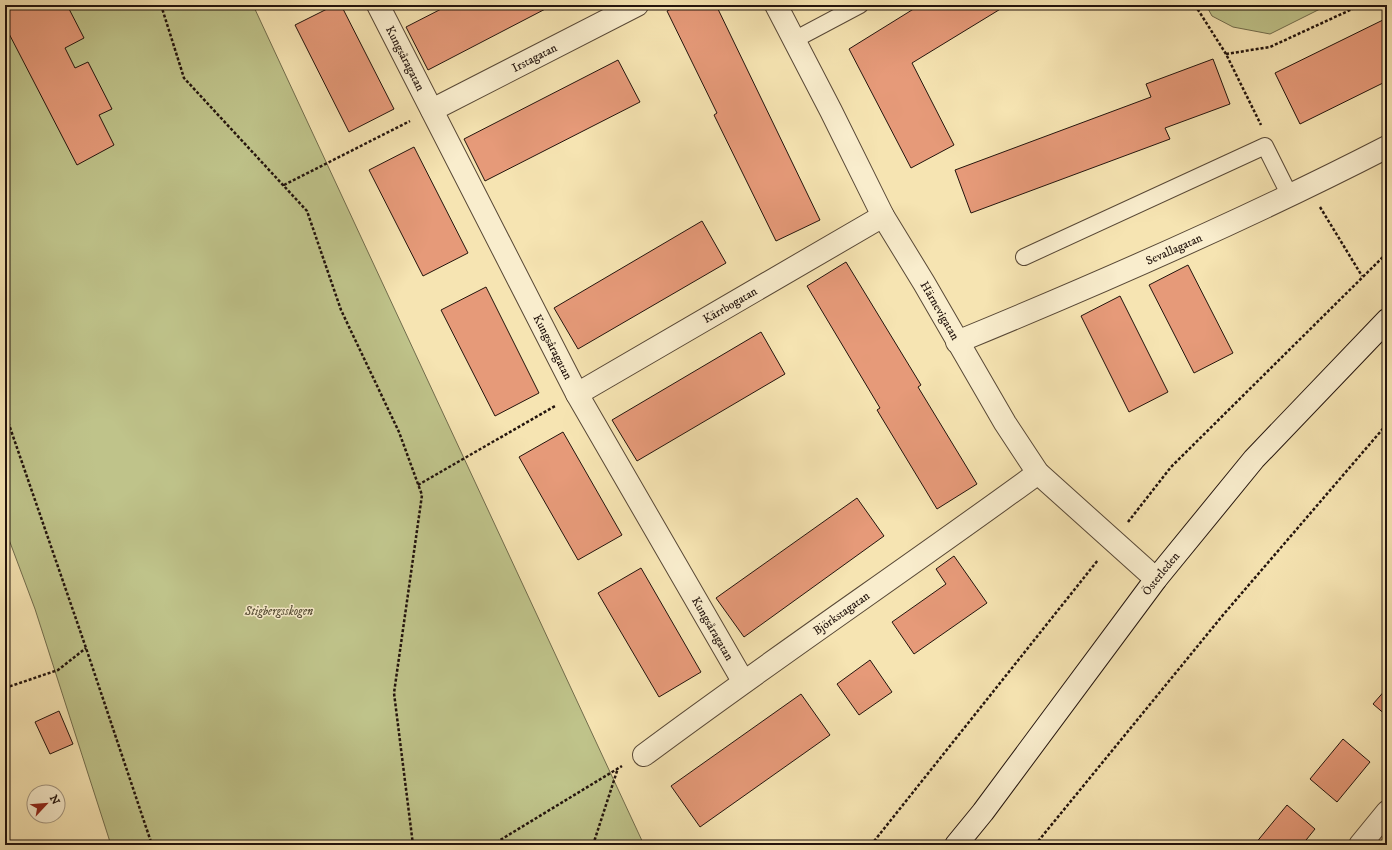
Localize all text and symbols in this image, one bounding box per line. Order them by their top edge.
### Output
street label: Kungsåragatan [382,24,428,94]
street label: Irstagatan [510,40,560,76]
street label: Sevallagatan [1144,230,1205,269]
street label: Härnevigatan [917,279,963,344]
street label: Kärrbogatan [700,283,761,327]
street label: Kungsåragatan [530,312,576,383]
street label: Österleden [1139,549,1183,599]
street label: Björkstagatan [810,588,873,639]
street label: Kungsåragatan [688,594,737,664]
park label: Stigbergsskogen [244,604,313,619]
north arrow [26,784,66,824]
text: N [46,793,62,807]

